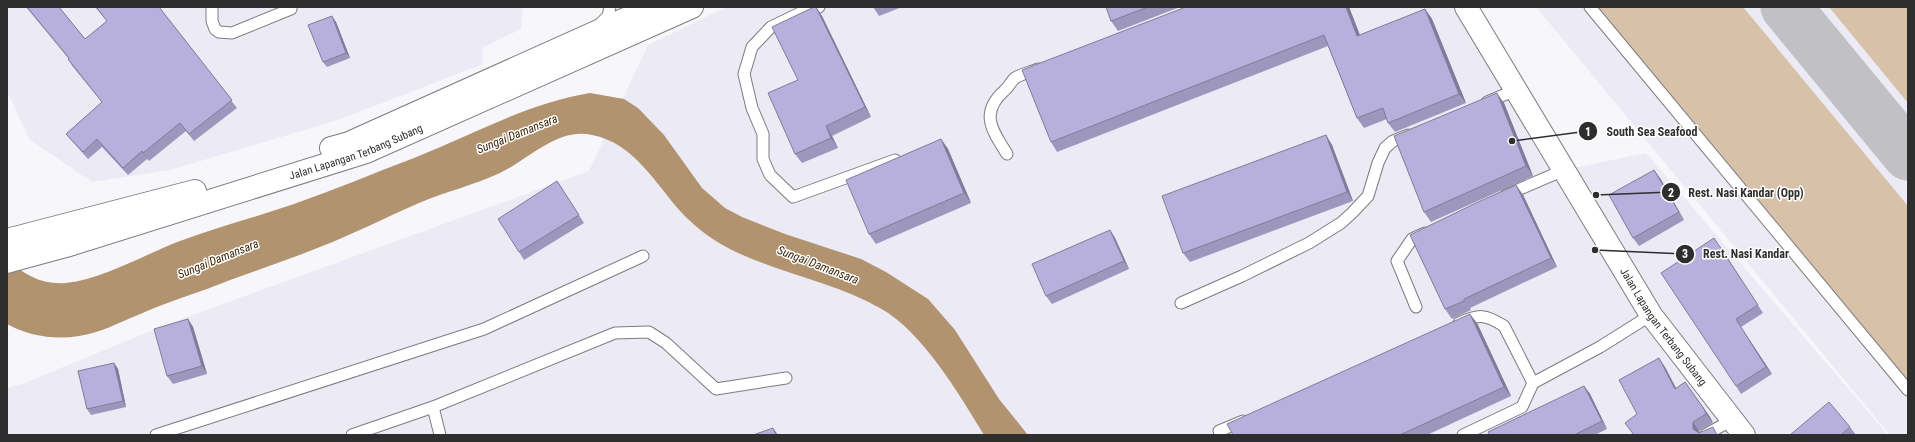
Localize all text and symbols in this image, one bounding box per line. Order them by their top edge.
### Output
water label: Sungai Damansara [475,111,559,157]
callout: South Sea Seafood [1578,119,1705,143]
street label: Jalan Lapangan Terbang Subang [287,121,425,182]
text: 1 [1585,125,1591,139]
text: South Sea Seafood [1606,125,1698,139]
callout: Rest. Nasi Kandar (Opp) [1661,180,1812,204]
text: 2 [1668,186,1674,200]
text: Rest. Nasi Kandar (Opp) [1688,186,1804,200]
water label: Sungai Damansara [176,236,260,282]
callout: Rest. Nasi Kandar [1675,242,1796,266]
water label: Sungai Damansara [775,243,861,287]
text: 3 [1682,247,1688,261]
text: Rest. Nasi Kandar [1703,247,1789,261]
street label: Jalan Lapangan Terbang Subang [1618,265,1710,388]

